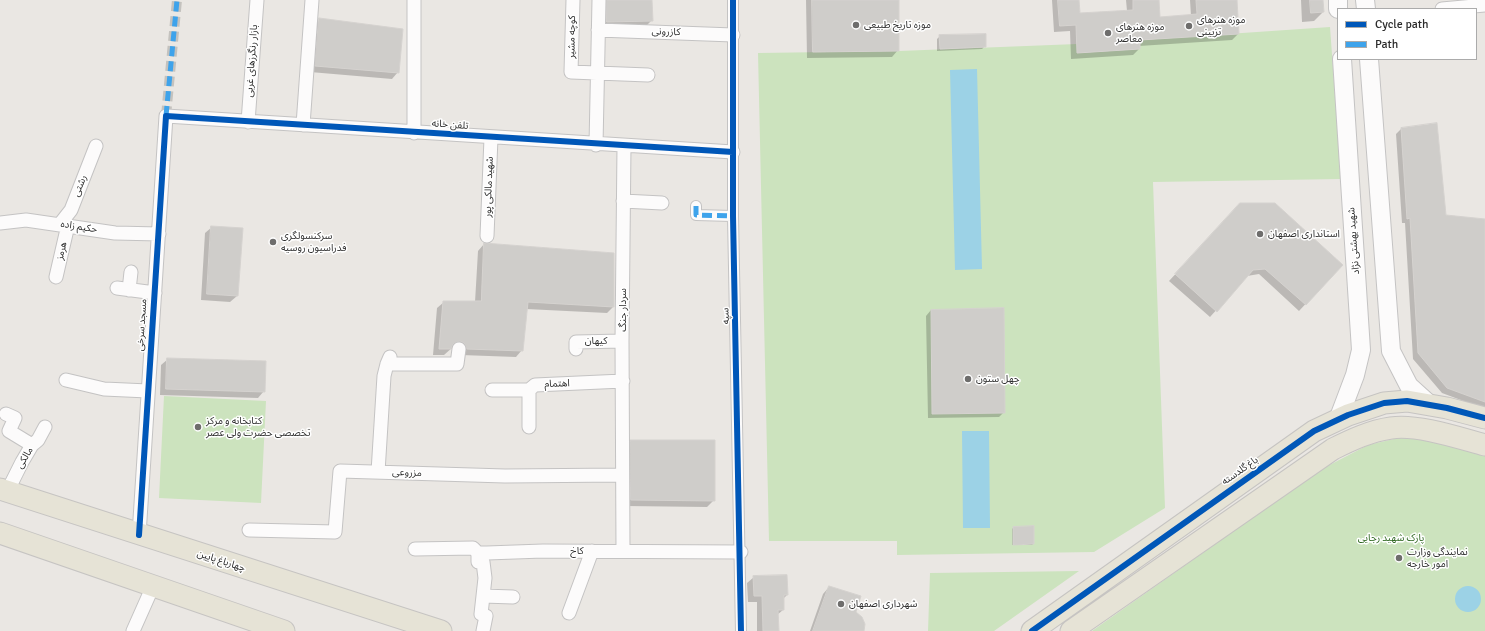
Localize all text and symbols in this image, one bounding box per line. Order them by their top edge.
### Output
legend [1337,8,1477,60]
place label: موزه هنرهای تزیینی [1197,14,1245,38]
street label: كوچه مشير [566,15,578,59]
text: Cycle path [1375,17,1428,32]
place label: موزه تاریخ طبیعی [864,19,931,31]
marker: موزه تاریخ طبیعی [851,20,861,30]
place label: موزه هنرهای معاصر [1116,21,1164,44]
marker: موزه هنرهای تزیینی [1184,21,1194,31]
street label: بازار رنگرزهای غربی [243,24,261,98]
street label: کازرونی [651,25,681,39]
marker: موزه هنرهای معاصر [1103,28,1113,38]
text: Path [1375,37,1398,52]
street label: تلفن خانه [431,118,469,132]
street label: شهید مالکی پور [482,156,496,218]
street label: رشتی [70,173,90,199]
street label: شهید بهشتی نژاد [1346,207,1362,275]
street label: حکیم زاده [60,218,98,236]
place label: استانداری اصفهان [1268,228,1340,240]
marker: استانداری اصفهان [1255,229,1265,239]
place label: سرکنسولگری فدراسیون روسیه [281,230,346,254]
marker: سرکنسولگری فدراسیون روسیه [268,237,278,247]
street label: هرمز [54,241,70,261]
street label: سردار جنگ [617,288,629,332]
street label: مسجد سرخی [134,299,150,351]
street label: سپه [720,308,732,324]
street label: کیهان [585,335,607,347]
place label: چهل ستون [976,373,1020,385]
marker: چهل ستون [963,374,973,384]
street label: اهتمام [544,378,570,390]
place label: کتابخانه و مرکز تخصصی حضرت ولی عصر [206,415,310,438]
marker: کتابخانه و مرکز تخصصی حضرت ولی عصر [193,422,203,432]
street label: مالکی [14,445,36,471]
street label: باغ گلدسته [1219,454,1261,488]
street label: مزروعی [392,466,422,480]
park label: پارک شهید رجایی [1358,532,1424,544]
street label: کاخ [570,545,584,557]
place label: نمایندگی وزارت امور خارجه [1407,546,1468,570]
street label: چهارباغ پایین [195,548,247,574]
marker: نمایندگی وزارت امور خارجه [1394,553,1404,563]
place label: شهرداری اصفهان [849,598,917,610]
marker: شهرداری اصفهان [836,599,846,609]

